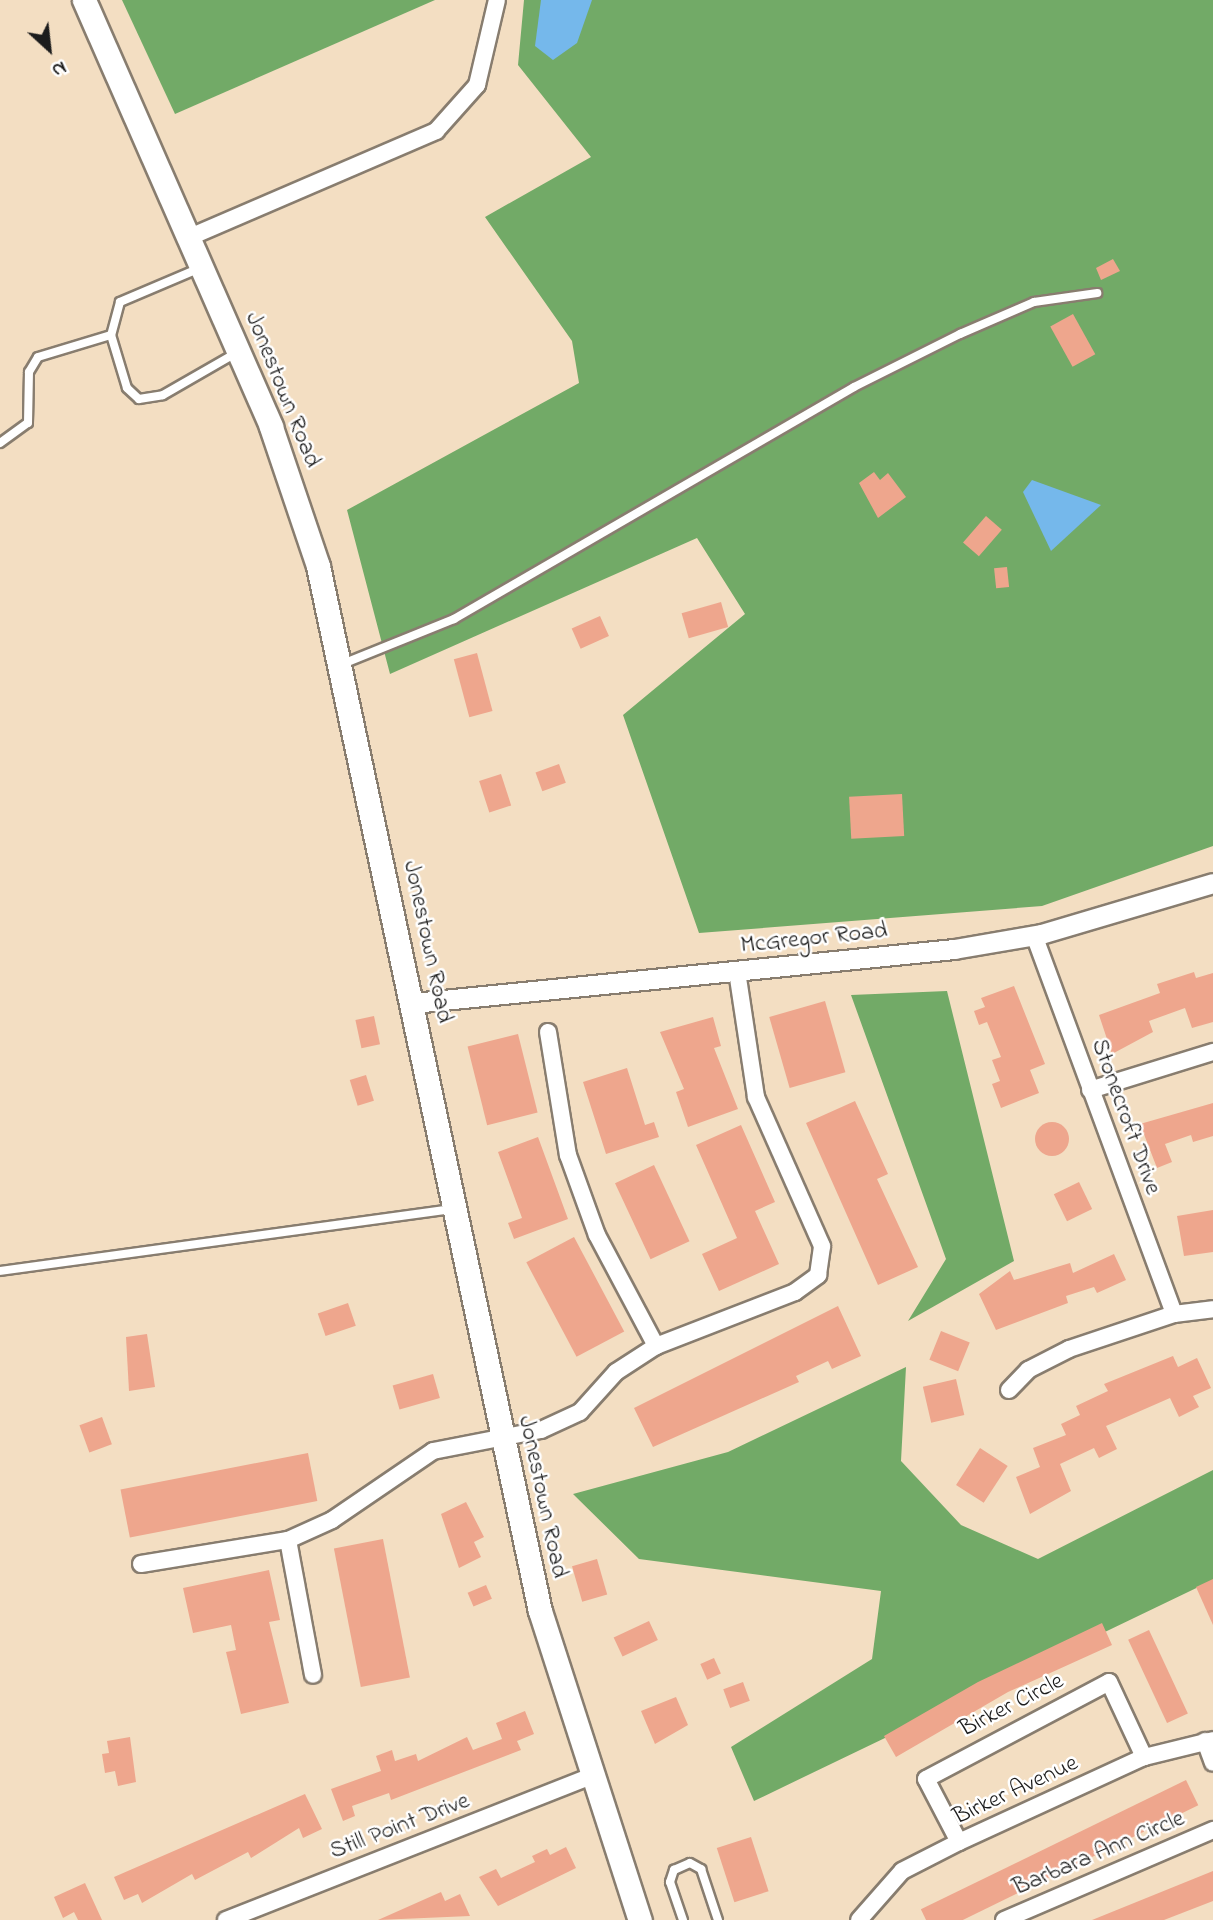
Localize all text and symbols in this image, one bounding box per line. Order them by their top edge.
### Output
north arrow [14,14,84,84]
text: N [47,53,71,83]
street label: Jonestown Road [238,308,326,472]
street label: Jonestown Road [396,858,458,1026]
street label: McGregor Road [739,917,889,961]
street label: Stonecroft Drive [1084,1035,1166,1199]
street label: Jonestown Road [511,1413,573,1581]
street label: Birker Circle [955,1668,1069,1744]
street label: Birker Avenue [949,1750,1083,1832]
street label: Still Point Drive [326,1787,474,1867]
street label: Barbara Ann Circle [1009,1805,1189,1903]

